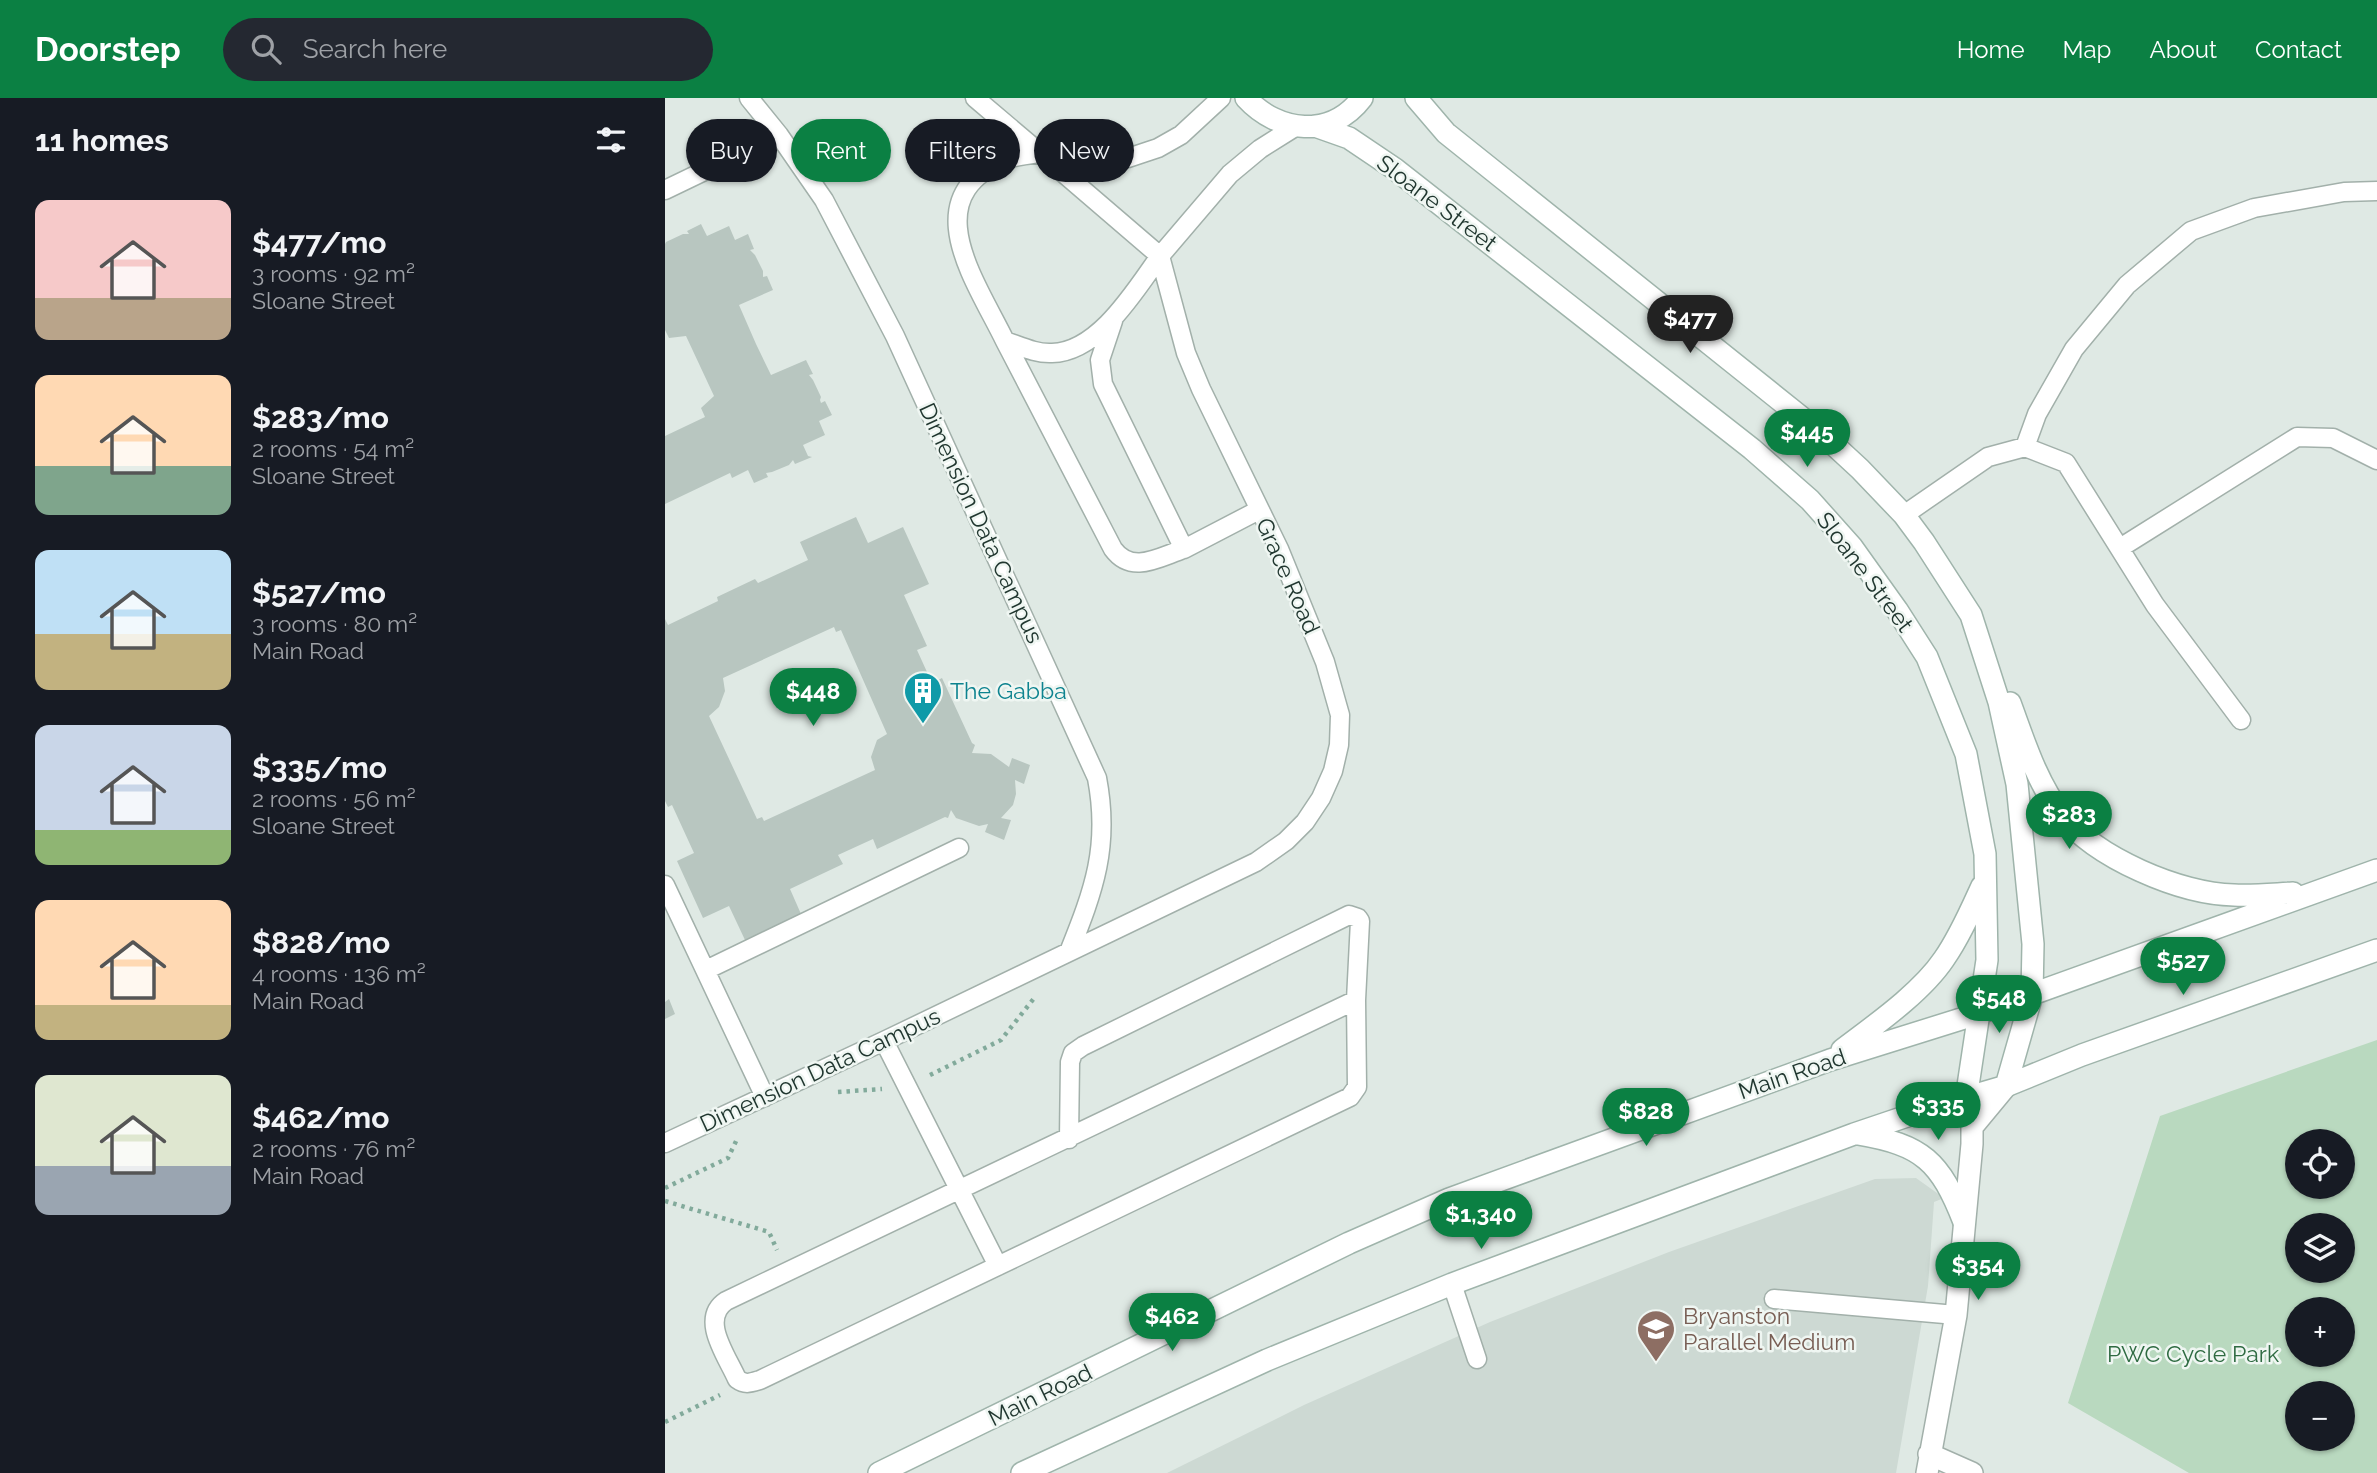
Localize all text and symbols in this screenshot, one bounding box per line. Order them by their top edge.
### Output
search box [223,18,713,81]
text: Doorstep [35,30,181,69]
icon: search [247,30,285,68]
text: Search here [303,34,447,64]
text: Home [1957,35,2025,64]
text: Map [2063,35,2111,64]
text: About [2149,35,2217,64]
text: Contact [2255,35,2342,64]
chip: Buy [686,119,777,182]
chip: Rent [791,119,891,182]
chip: Filters [905,119,1020,182]
chip: New [1034,119,1134,182]
icon: filters [592,121,630,159]
text: 11 homes [35,123,169,158]
street label: Sloane Street [1372,149,1503,257]
text: $477/mo [252,225,387,260]
icon: home [91,228,175,312]
text: 3 rooms · 92 m² [252,260,415,287]
text: Sloane Street [252,287,395,314]
pin: $477 [1649,296,1731,355]
text: $477 [1663,304,1717,331]
street label: Dimension Data Campus [914,398,1049,647]
text: $283/mo [252,400,389,435]
icon: home [91,403,175,487]
pin: $445 [1766,410,1848,469]
text: $445 [1780,418,1834,445]
text: 2 rooms · 54 m² [252,435,414,462]
text: Sloane Street [252,462,395,489]
street label: Sloane Street [1812,506,1919,637]
street label: Grace Road [1251,514,1326,638]
text: $527/mo [252,575,386,610]
icon: home [91,578,175,662]
text: 3 rooms · 80 m² [252,610,417,637]
text: Main Road [252,637,364,664]
pin: $448 [772,668,854,728]
building icon: The Gabba [902,670,944,725]
text: $448 [786,677,840,704]
place label: The Gabba [950,677,1067,704]
text: $335/mo [252,750,387,785]
icon: home [91,753,175,837]
text: 2 rooms · 56 m² [252,785,416,812]
pin: $283 [2028,792,2110,851]
text: $283 [2042,800,2096,827]
text: Sloane Street [252,812,395,839]
text: $828/mo [252,925,390,960]
icon: home [91,928,175,1012]
pin: $527 [2142,937,2224,997]
text: $527 [2156,946,2210,973]
text: 4 rooms · 136 m² [252,960,426,987]
pin: $548 [1958,976,2040,1035]
text: $548 [1972,984,2026,1011]
text: Main Road [252,987,364,1014]
street label: Dimension Data Campus [695,1002,944,1137]
street label: Main Road [1734,1043,1849,1105]
pin: $335 [1897,1082,1979,1142]
pin: $828 [1605,1088,1687,1148]
text: $335 [1912,1091,1964,1118]
text: $828 [1618,1097,1674,1124]
text: $462/mo [252,1100,389,1135]
icon: home [91,1103,175,1187]
map controls [2285,1129,2355,1451]
button: locate [2285,1129,2355,1199]
text: 2 rooms · 76 m² [252,1135,415,1162]
text: Main Road [252,1162,364,1189]
pin: $1,340 [1424,1192,1538,1251]
text: $1,340 [1445,1200,1517,1227]
button: layers [2285,1213,2355,1283]
pin: $354 [1937,1242,2019,1302]
text: $354 [1951,1251,2005,1278]
pin: $462 [1131,1294,1213,1353]
button: + [2285,1297,2355,1367]
text: $462 [1145,1302,1199,1329]
place label: Bryanston Parallel Medium [1683,1302,1855,1355]
school or university icon: Bryanston Parallel Medium [1635,1308,1677,1363]
park label: PWC Cycle Park [2107,1340,2279,1367]
street label: Main Road [984,1358,1096,1431]
button: − [2285,1381,2355,1451]

